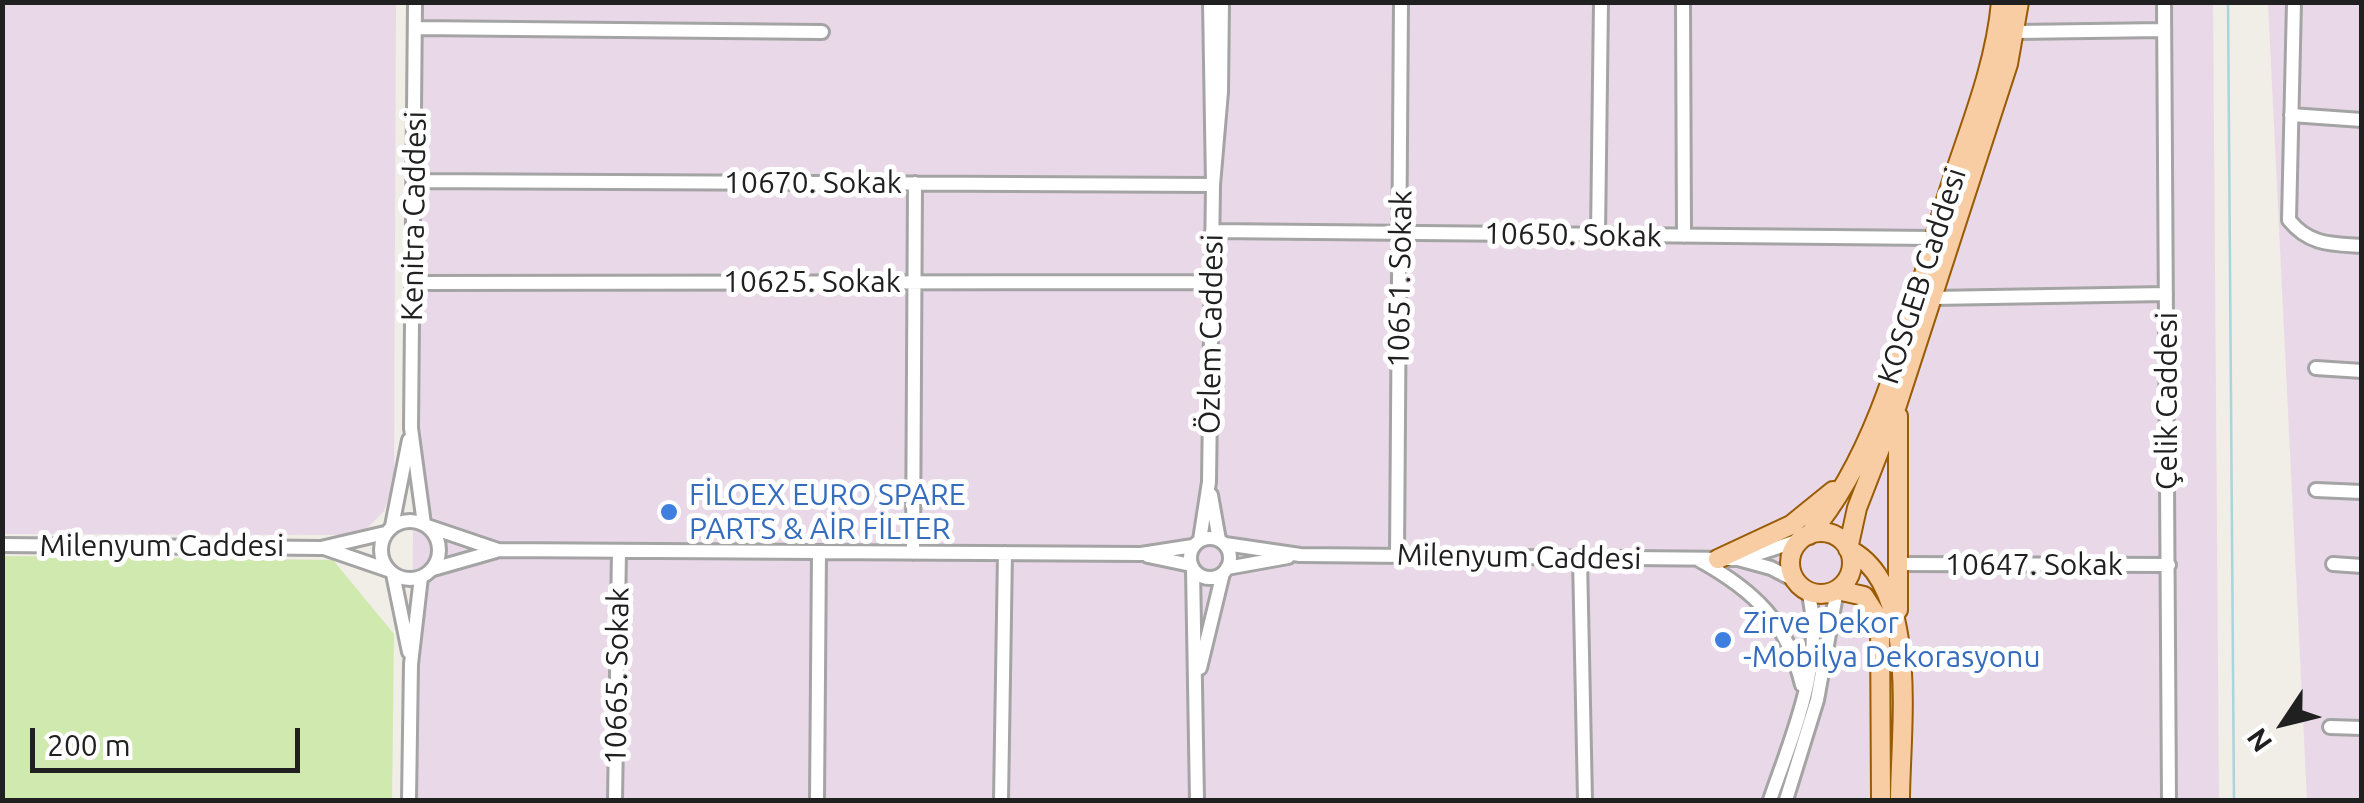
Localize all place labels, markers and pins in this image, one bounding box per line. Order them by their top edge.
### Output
place label: FİLOEX EURO SPARE PARTS & AİR FİLTER [689,477,966,548]
marker: FİLOEX EURO SPARE PARTS & AİR FİLTER [658,501,680,523]
place label: Zirve Dekor -Mobilya Dekorasyonu [1743,605,2041,676]
marker: Zirve Dekor -Mobilya Dekorasyonu [1712,629,1734,651]

